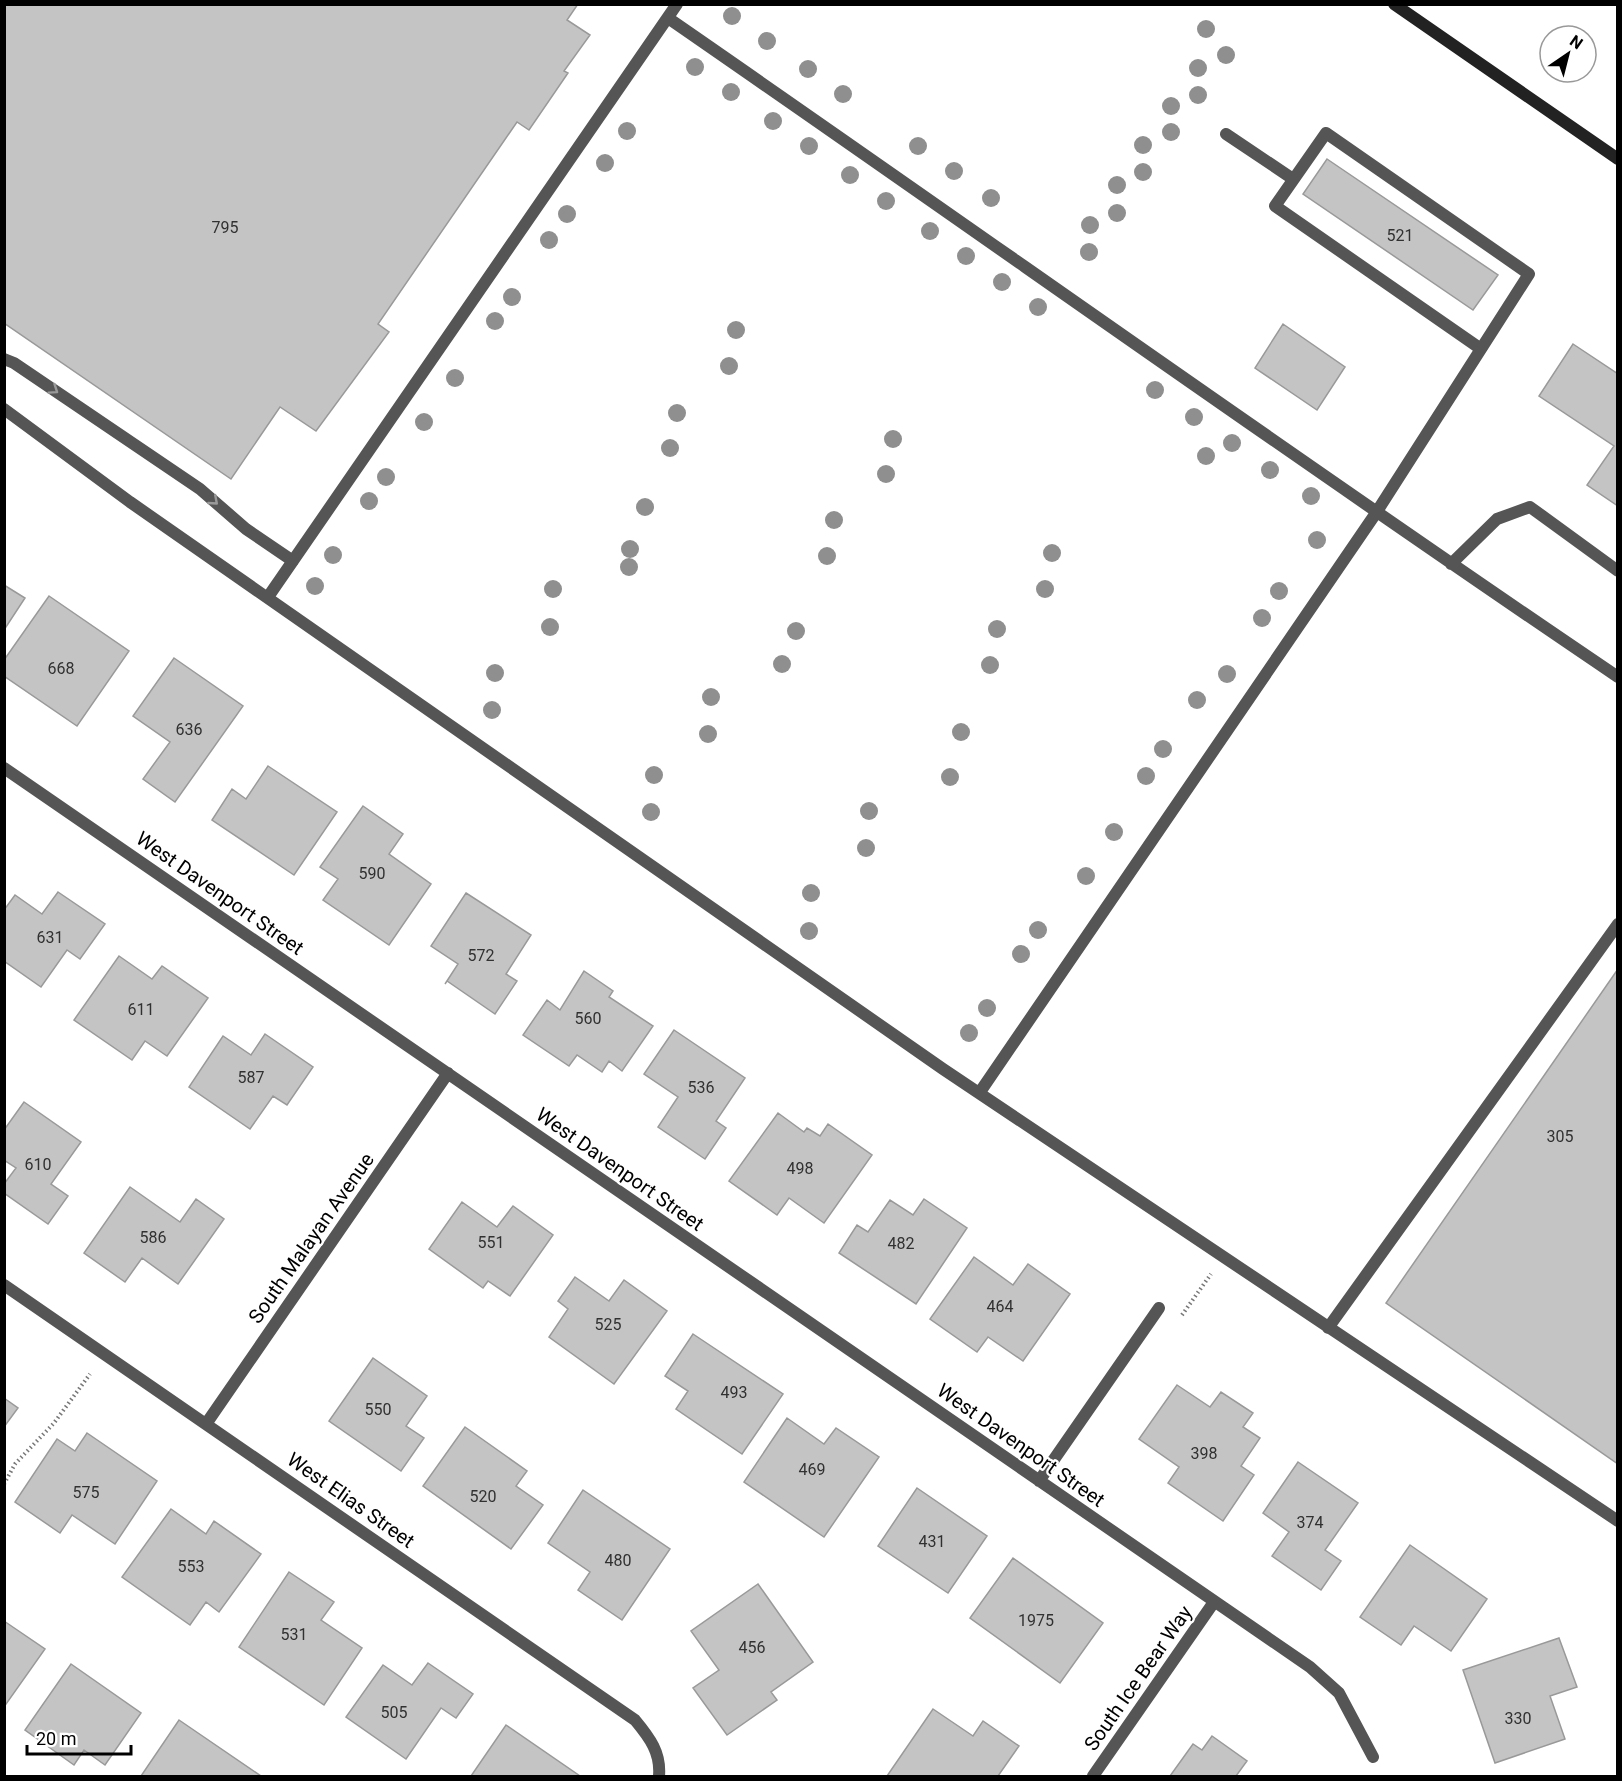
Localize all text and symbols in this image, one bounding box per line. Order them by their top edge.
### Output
north arrow [1538,24,1598,84]
text: N [1566,31,1586,53]
house number: 795 [212,218,238,237]
house number: 521 [1387,226,1413,245]
one-way arrow [47,383,58,394]
one-way arrow [207,494,218,505]
house number: 668 [48,659,74,678]
house number: 636 [176,720,202,739]
street label: West Davenport Street [132,826,308,960]
house number: 590 [359,864,385,883]
house number: 631 [37,928,63,947]
house number: 572 [468,946,494,965]
house number: 611 [128,1000,154,1019]
house number: 560 [575,1009,601,1028]
house number: 587 [238,1068,264,1087]
house number: 536 [688,1078,714,1097]
street label: West Davenport Street [532,1102,708,1236]
house number: 305 [1547,1127,1573,1146]
street label: South Malayan Avenue [243,1148,379,1328]
house number: 610 [25,1155,51,1174]
house number: 498 [787,1159,813,1178]
house number: 586 [140,1228,166,1247]
house number: 551 [478,1233,504,1252]
house number: 482 [888,1234,914,1253]
house number: 464 [987,1297,1013,1316]
house number: 525 [595,1315,621,1334]
street label: West Davenport Street [933,1378,1109,1512]
house number: 493 [721,1383,747,1402]
house number: 550 [365,1400,391,1419]
house number: 398 [1191,1444,1217,1463]
street label: West Elias Street [283,1447,419,1553]
house number: 469 [799,1460,825,1479]
house number: 575 [73,1483,99,1502]
house number: 520 [470,1487,496,1506]
house number: 374 [1297,1513,1323,1532]
house number: 431 [919,1532,945,1551]
house number: 480 [605,1551,631,1570]
house number: 553 [178,1557,204,1576]
street label: South Ice Bear Way [1079,1600,1197,1755]
house number: 1975 [1018,1611,1054,1630]
house number: 531 [281,1625,307,1644]
house number: 456 [739,1638,765,1657]
house number: 505 [381,1703,407,1722]
house number: 330 [1505,1709,1531,1728]
scale bar [27,1718,130,1756]
text: 20 m [36,1728,76,1749]

